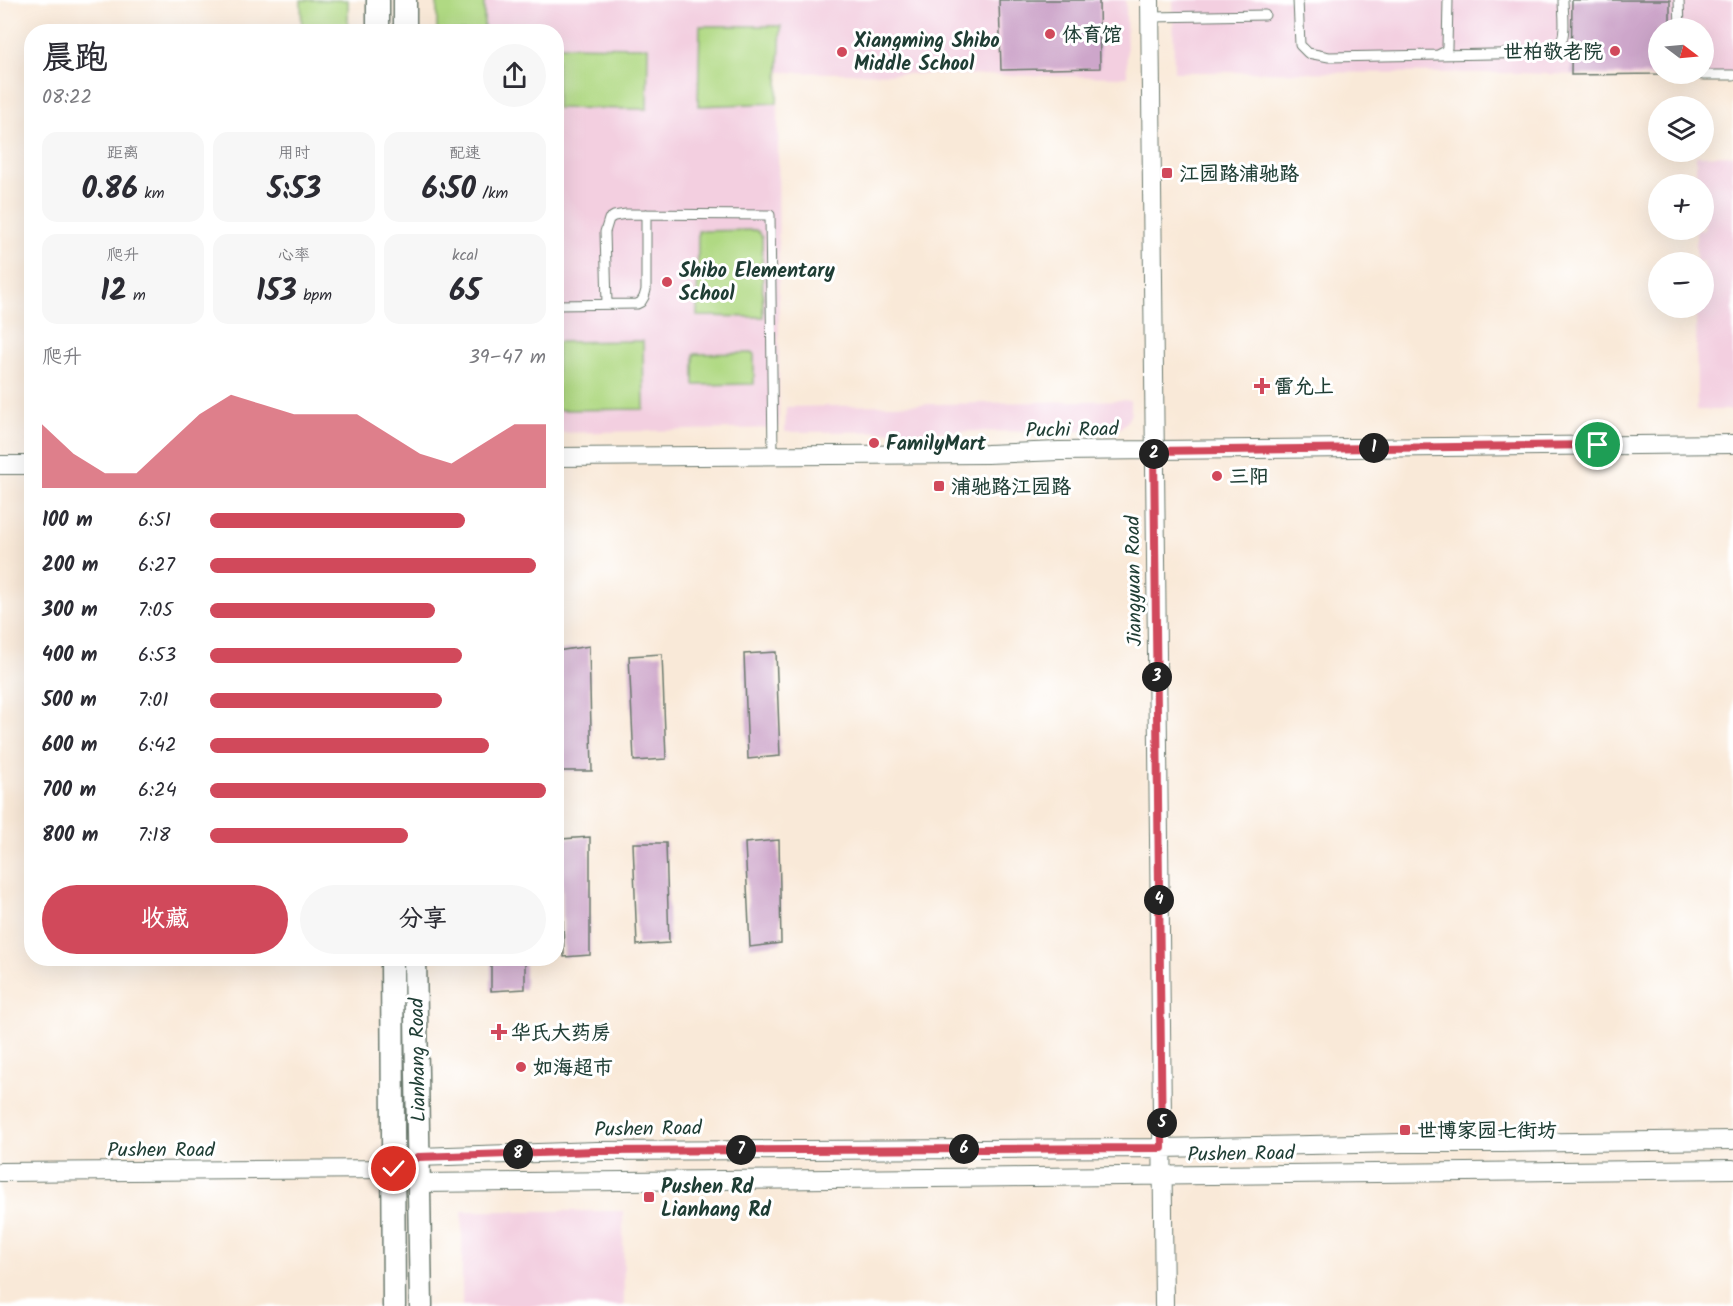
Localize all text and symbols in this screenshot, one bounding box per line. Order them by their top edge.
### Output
north arrow [1648,18,1714,84]
map controls [1648,18,1714,318]
place label: 体育馆 [1062,20,1122,52]
place label: Xiangming Shibo Middle School [853,26,1000,81]
marker: 体育馆 [1043,27,1057,41]
text: 晨跑 [42,33,108,86]
place label: 世柏敬老院 [1503,37,1603,69]
button: share [483,44,546,107]
marker: 世柏敬老院 [1608,44,1622,58]
marker: Xiangming Shibo Middle School [835,45,849,59]
text: 08:22 [42,82,92,114]
button: layers [1648,96,1714,162]
text: 距离 [107,141,139,166]
text: 用时 [278,141,310,166]
text: 配速 [449,141,481,166]
place label: 江园路浦驰路 [1179,159,1299,191]
text: 0.86 [81,166,138,214]
text: 5:53 [267,166,321,214]
text: 6:50 [422,166,476,214]
marker: 江园路浦驰路 [1160,166,1174,180]
button: + [1648,174,1714,240]
text: km [138,181,165,206]
text: /km [476,181,508,206]
text: 爬升 [107,243,139,268]
text: 心率 [278,243,310,268]
text: kcal [452,243,478,268]
button: − [1648,252,1714,318]
place label: Shibo Elementary School [679,256,835,311]
text: 12 [100,268,127,316]
text: 153 [256,268,297,316]
text: 65 [449,268,481,316]
marker: Shibo Elementary School [660,275,674,289]
text: m [127,283,146,308]
text: bpm [297,283,332,308]
text: 爬升 [42,342,82,374]
text: 39–47 m [468,342,546,374]
place label: 雷允上 [1274,372,1334,404]
marker: 雷允上 [1255,379,1269,393]
street label: Puchi Road [1025,414,1120,448]
pin [1572,419,1623,470]
icon: arrive [1581,428,1614,461]
place label: FamilyMart [886,429,987,461]
pin: 1 [1359,433,1389,463]
text: 1 [1372,435,1376,460]
marker: FamilyMart [867,436,881,450]
pin: 2 [1139,439,1169,469]
text: 2 [1149,441,1159,466]
place label: 三阳 [1229,462,1269,494]
marker: 三阳 [1210,469,1224,483]
place label: 浦驰路江园路 [951,472,1071,504]
marker: 浦驰路江园路 [932,479,946,493]
text: 100 m [42,505,93,537]
text: 6:51 [138,505,171,537]
street label: Jiangyuan Road [1118,514,1152,647]
text: 200 m [42,550,98,582]
text: 6:27 [138,550,175,582]
text: 300 m [42,595,98,627]
text: 7:05 [138,595,173,627]
text: 400 m [42,640,98,672]
text: 6:53 [138,640,176,672]
pin: 3 [1142,662,1172,692]
text: 3 [1153,664,1161,689]
text: 500 m [42,685,97,717]
text: 7:01 [138,685,168,717]
text: 600 m [42,730,97,762]
text: 6:42 [138,730,177,762]
text: 700 m [42,775,96,807]
text: 6:24 [138,775,177,807]
text: 800 m [42,820,98,852]
text: 7:18 [138,820,170,852]
button: 收藏 [42,885,288,954]
button: 分享 [300,885,546,954]
pin: 4 [1144,885,1174,915]
text: 4 [1155,887,1163,912]
street label: Lianhang Road [402,997,436,1122]
place label: 华氏大药房 [511,1018,611,1050]
marker: 华氏大药房 [492,1025,506,1039]
place label: 如海超市 [533,1053,613,1085]
marker: 如海超市 [514,1060,528,1074]
pin: 5 [1147,1108,1177,1138]
text: 5 [1158,1110,1166,1135]
street label: Pushen Road [594,1113,703,1147]
place label: 世博家园七街坊 [1417,1116,1557,1148]
marker: 世博家园七街坊 [1398,1123,1412,1137]
pin: 6 [949,1134,979,1164]
street label: Pushen Road [107,1135,216,1167]
pin: 7 [726,1135,756,1165]
text: 6 [960,1136,968,1161]
text: 7 [737,1137,745,1162]
street label: Pushen Road [1187,1138,1296,1172]
pin: 8 [503,1139,533,1169]
text: 8 [513,1141,523,1166]
pin [368,1143,419,1194]
icon: check [377,1152,410,1185]
place label: Pushen Rd Lianhang Rd [661,1172,772,1227]
marker: Pushen Rd Lianhang Rd [642,1190,656,1204]

